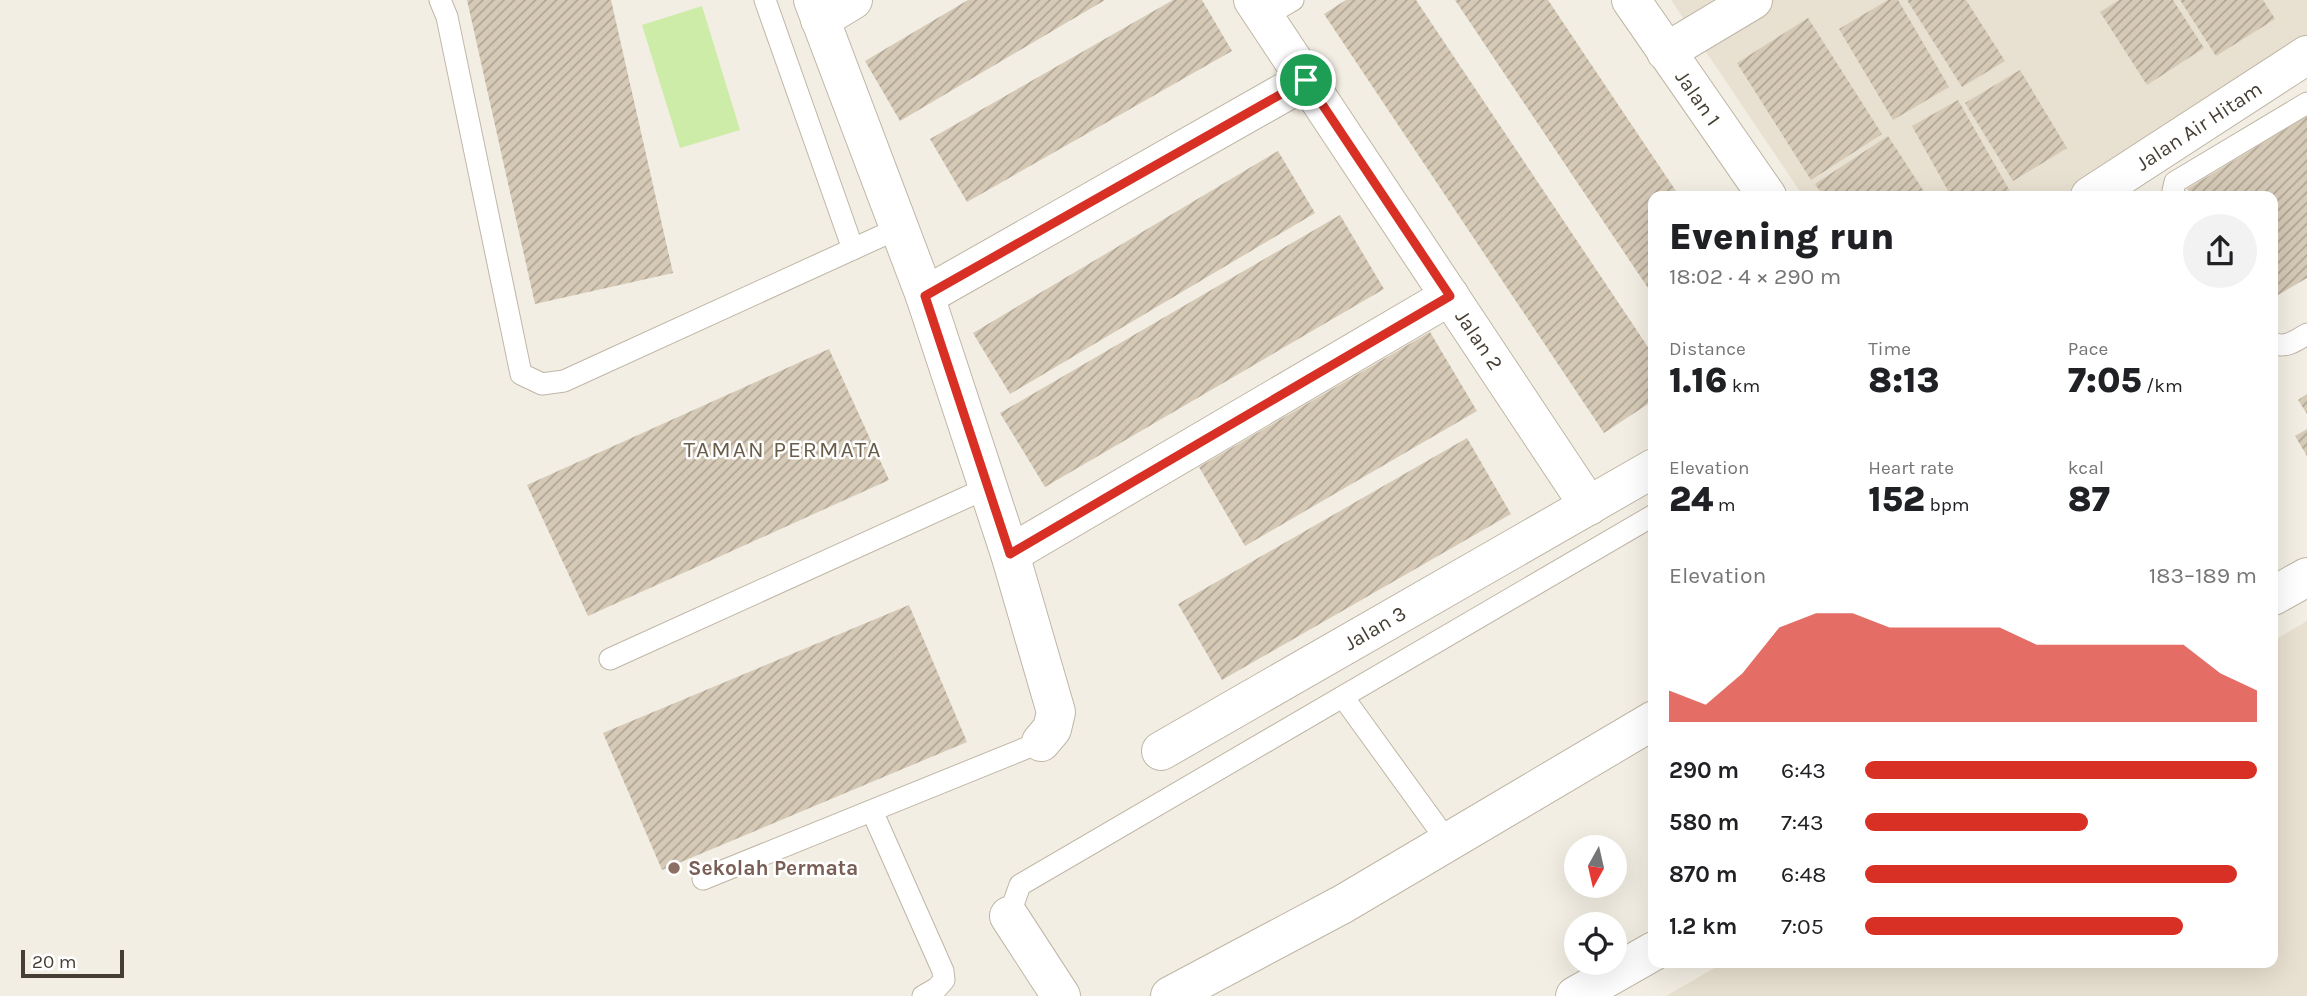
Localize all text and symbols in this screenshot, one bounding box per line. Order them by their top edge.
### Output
pin [1276,50,1336,110]
icon: arrive [1287,61,1325,99]
street label: Jalan 1 [1670,66,1726,130]
street label: Jalan Air Hitam [2131,76,2267,176]
text: Evening run [1669,214,1894,259]
button: share [2183,214,2257,288]
text: 18:02 · 4 × 290 m [1669,263,1841,290]
street label: Jalan 2 [1450,305,1508,375]
text: Distance [1669,338,1746,360]
text: Time [1868,338,1911,360]
text: Pace [2068,338,2108,360]
text: 1.16 [1669,360,1727,401]
text: 8:13 [1868,360,1939,401]
text: 7:05 [2068,360,2142,401]
text: km [1727,375,1760,397]
text: /km [2142,375,2183,397]
district label: TAMAN PERMATA [684,436,882,463]
text: Elevation [1669,457,1749,479]
text: Heart rate [1868,457,1954,479]
text: kcal [2068,457,2104,479]
text: 24 [1669,479,1713,520]
text: 152 [1868,479,1925,520]
text: 87 [2068,479,2110,520]
text: m [1713,494,1736,516]
text: bpm [1925,494,1970,516]
text: Elevation [1669,562,1766,589]
text: 183–189 m [2149,562,2257,589]
street label: Jalan 3 [1340,601,1410,655]
text: 290 m [1669,757,1739,784]
text: 6:43 [1781,757,1826,784]
text: 580 m [1669,809,1739,836]
text: 7:43 [1781,809,1824,836]
north arrow [1564,835,1628,898]
map controls [1564,835,1627,975]
place label: Sekolah Permata [688,856,858,880]
marker: Sekolah Permata [666,860,682,876]
text: 870 m [1669,861,1738,888]
text: 6:48 [1781,861,1826,888]
button: locate [1564,912,1627,975]
text: 1.2 km [1669,913,1737,940]
text: 7:05 [1781,913,1824,940]
scale bar [21,947,124,979]
text: 20 m [32,951,77,973]

